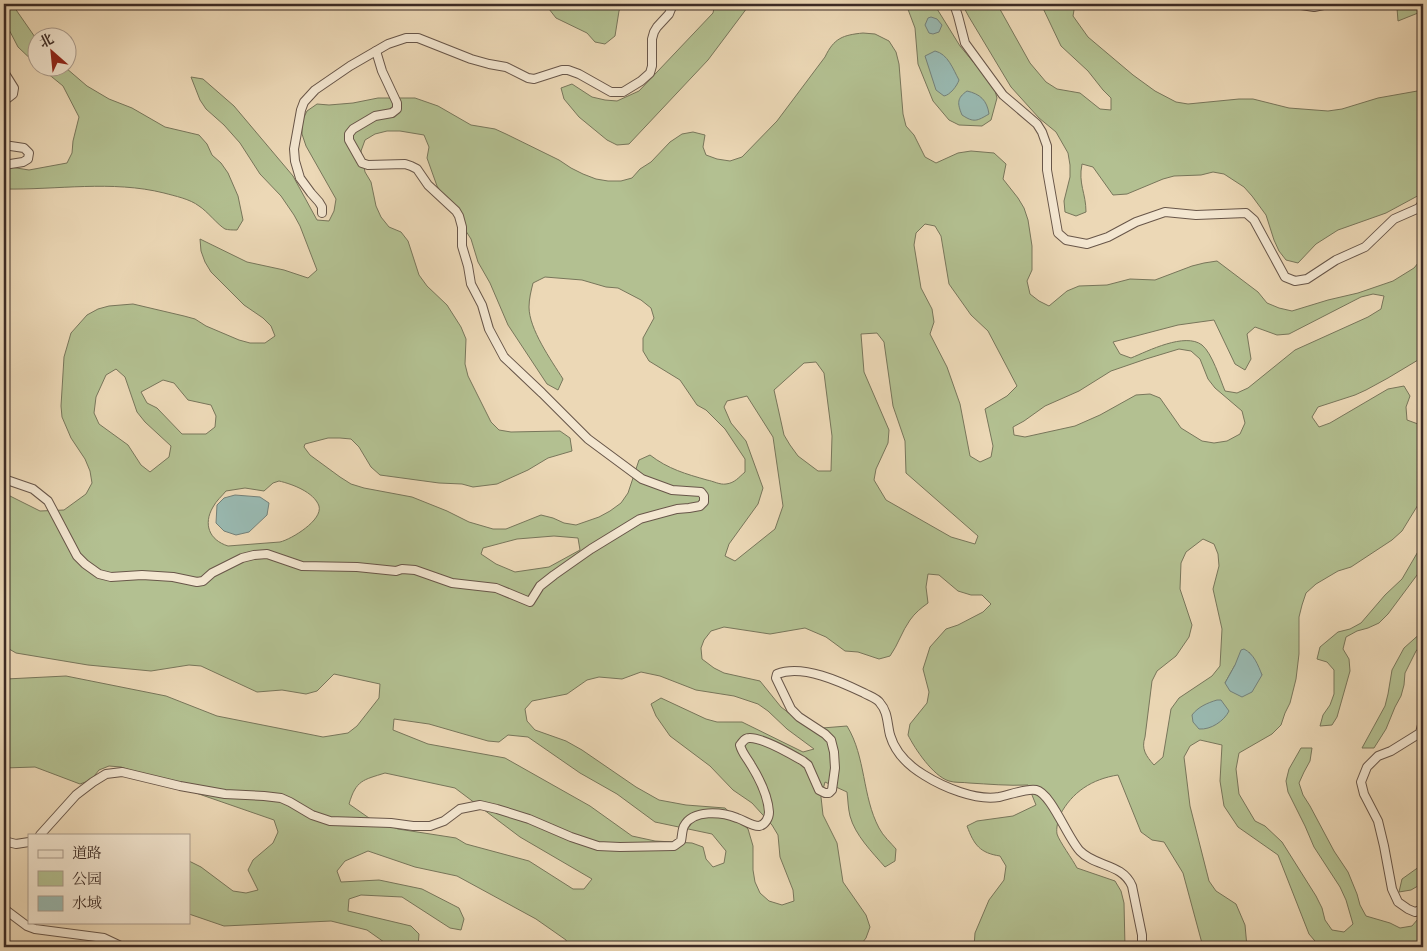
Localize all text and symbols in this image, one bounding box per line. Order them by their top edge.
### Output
north arrow [28,28,78,78]
text: 北 [37,31,56,51]
legend [28,834,190,924]
text: 道路 [72,845,102,862]
text: 公园 [72,871,102,888]
text: 水域 [72,895,102,912]

